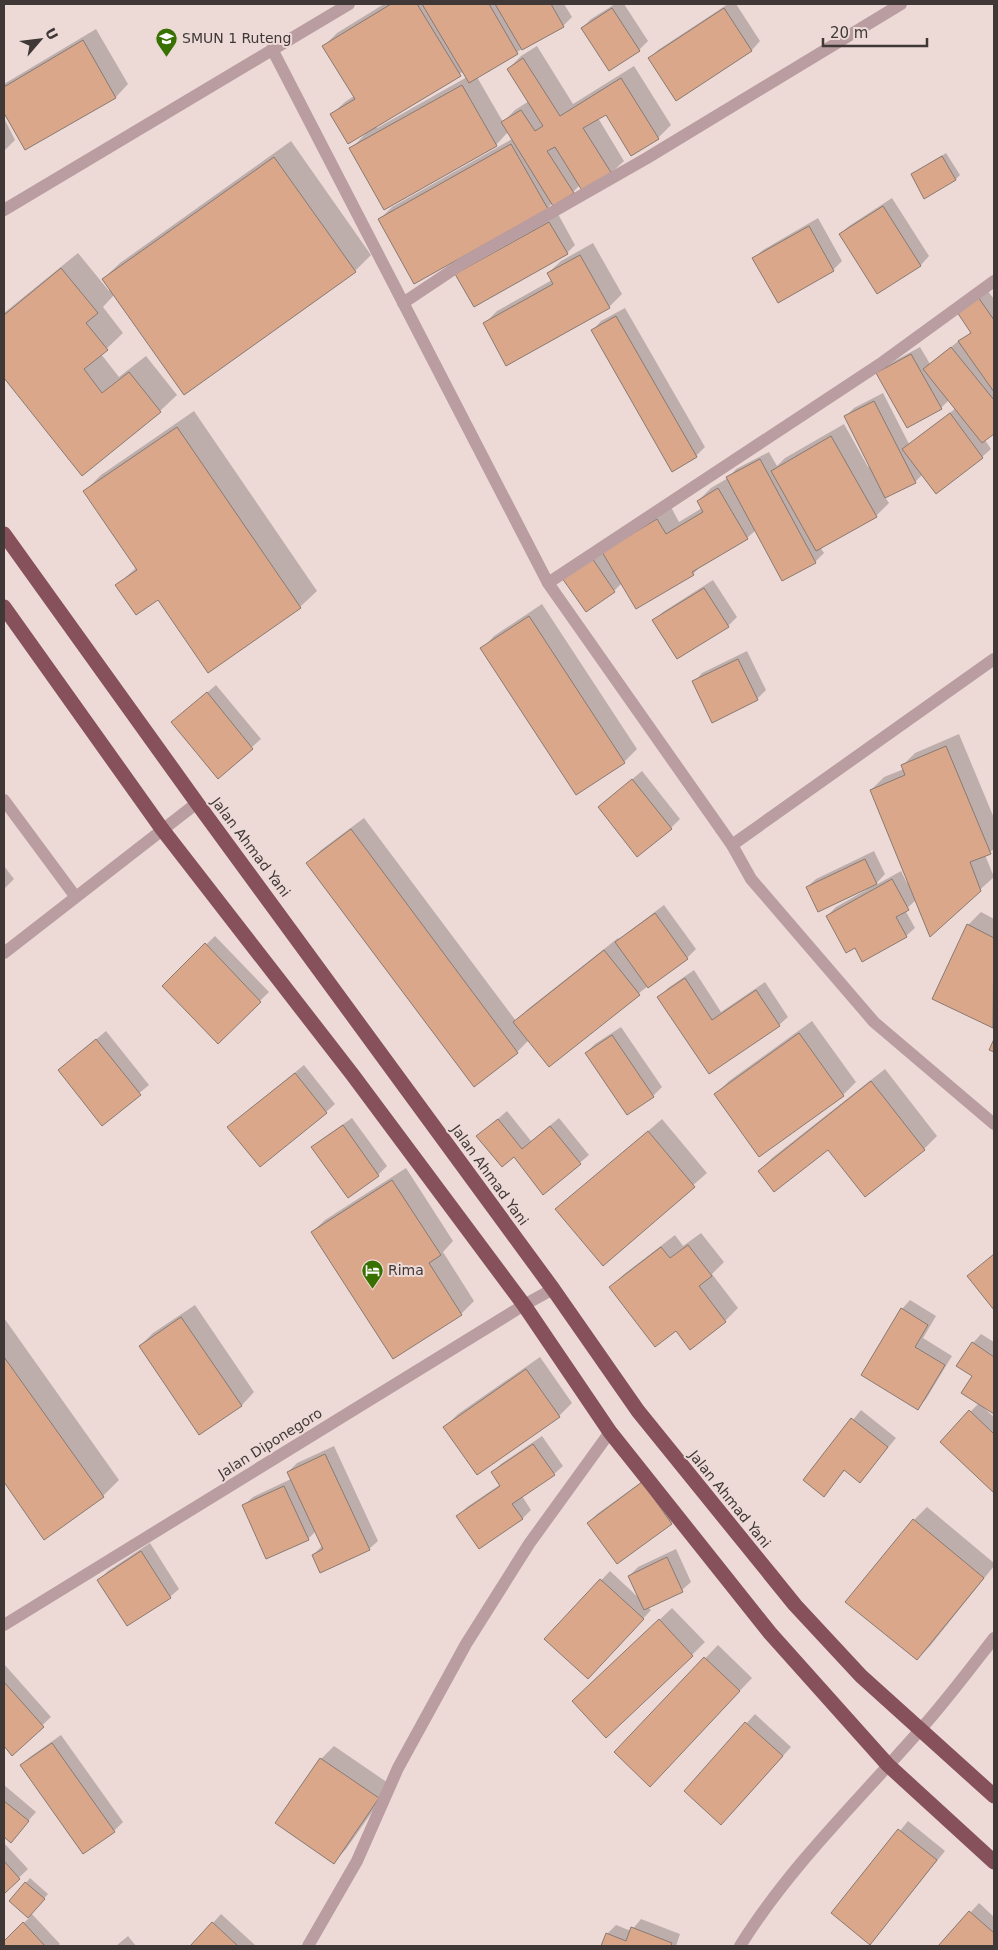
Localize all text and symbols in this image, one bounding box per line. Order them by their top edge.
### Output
north arrow [15,15,65,65]
scale bar [823,15,927,47]
text: 20 m [830,24,868,42]
text: U [42,25,61,43]
school or university icon: SMUN 1 Ruteng [154,26,178,57]
place label: SMUN 1 Ruteng [182,30,291,46]
street label: Jalan Ahmad Yani [208,793,294,900]
street label: Jalan Ahmad Yani [448,1121,532,1228]
hotel icon: Rima [360,1258,384,1289]
place label: Rima [388,1262,424,1278]
street label: Jalan Diponegoro [214,1405,325,1482]
street label: Jalan Ahmad Yani [685,1446,774,1551]

